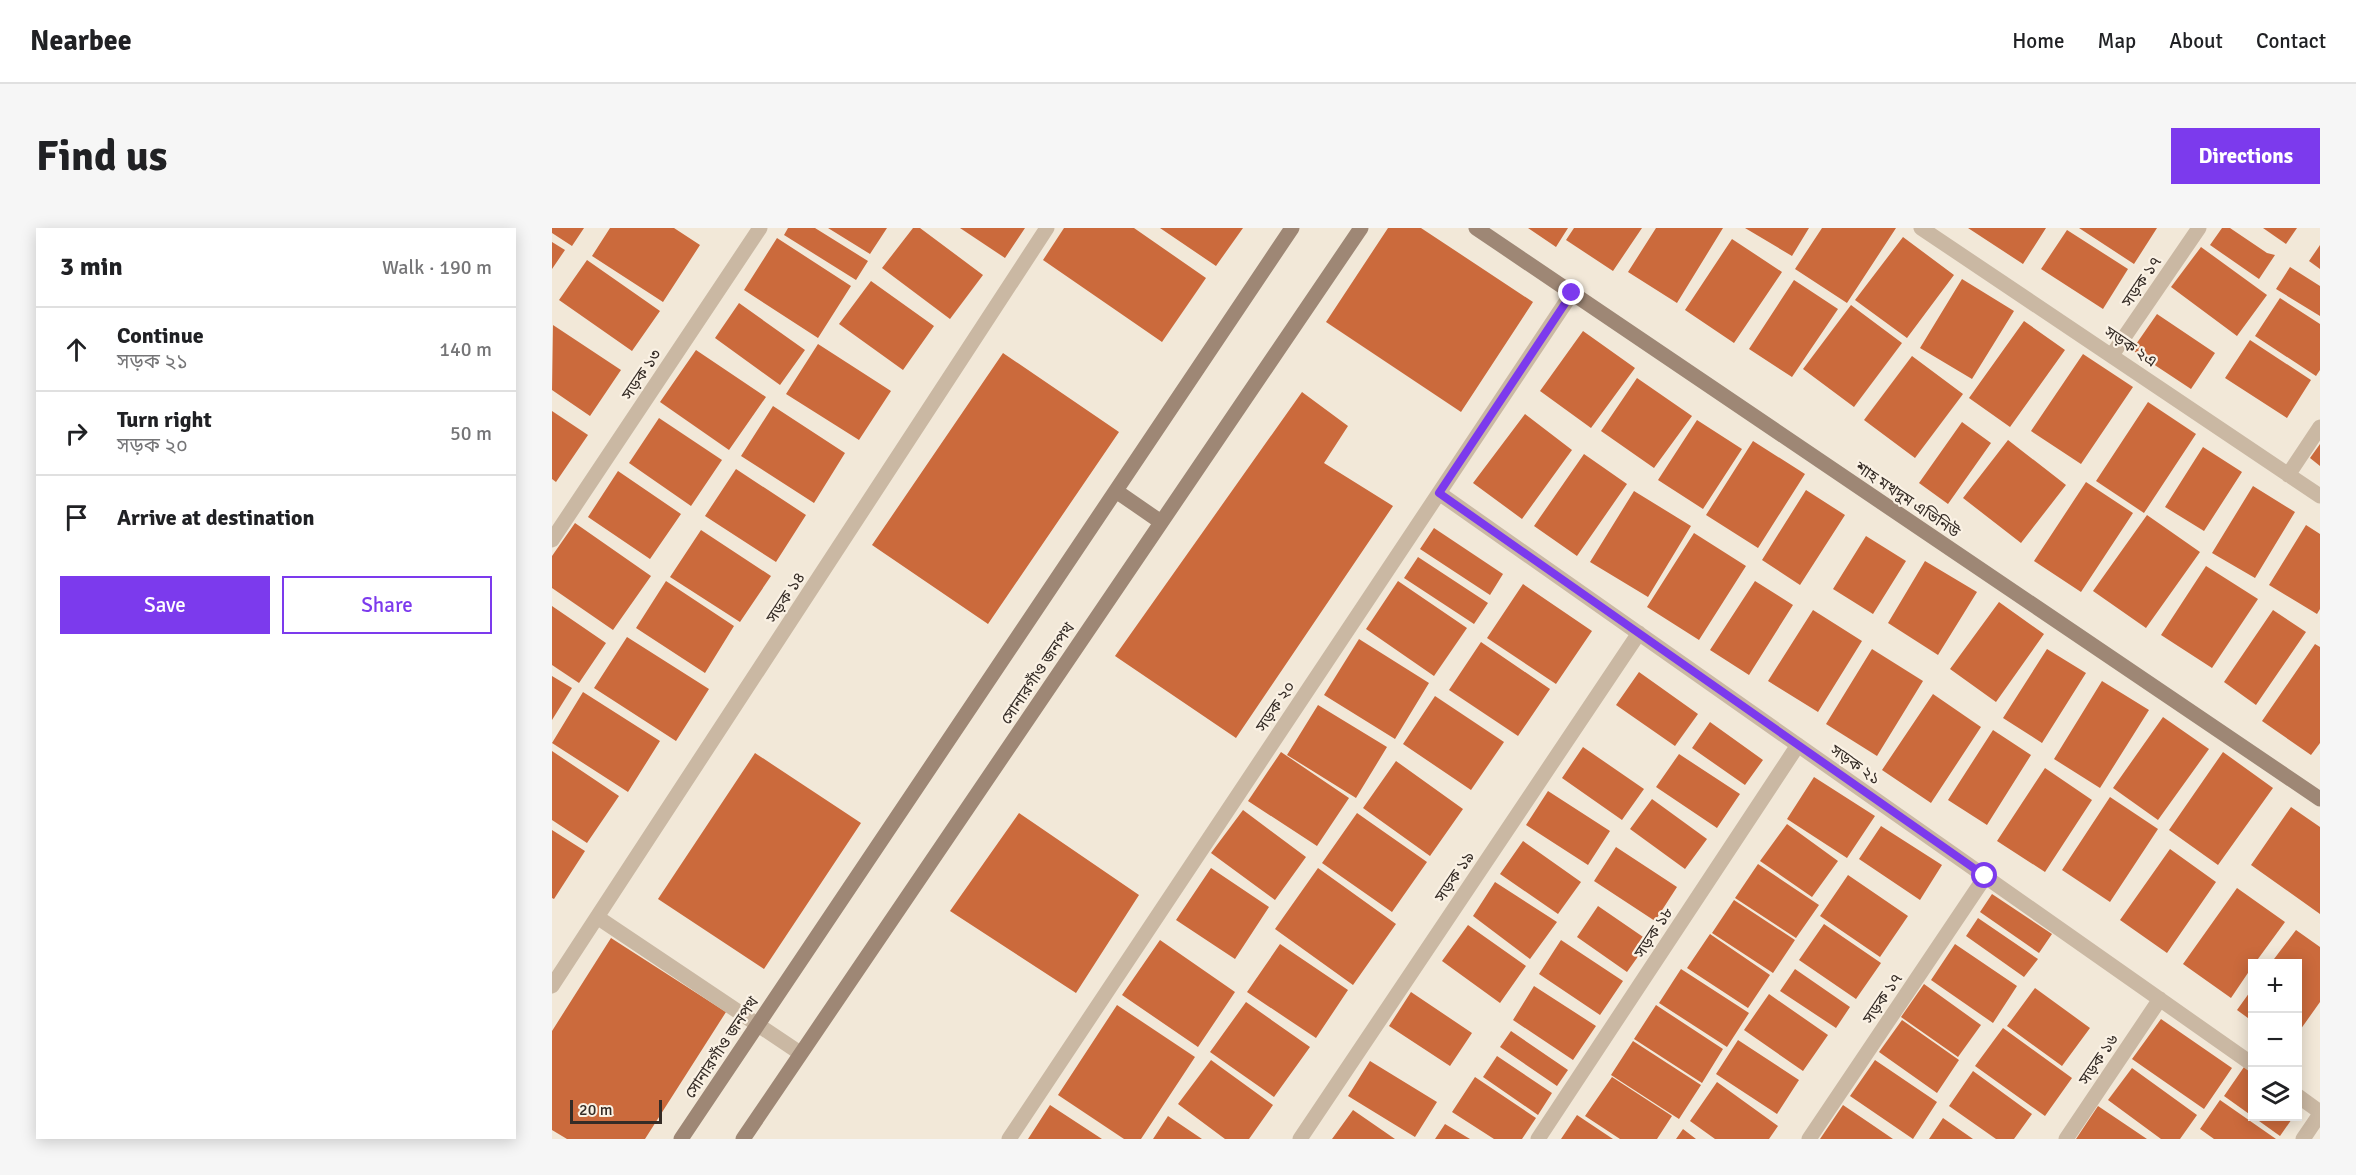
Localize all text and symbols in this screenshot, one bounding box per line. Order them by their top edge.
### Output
text: Nearbee [30,24,132,58]
text: Home [2012,28,2065,54]
text: Map [2098,28,2136,54]
text: About [2169,28,2223,54]
text: Contact [2256,28,2326,54]
button: Directions [2171,128,2320,184]
text: Find us [36,131,167,182]
text: 3 min [60,251,123,283]
street label: সড়ক ১৭ [2117,252,2166,312]
text: Walk · 190 m [382,255,492,280]
route end [1558,279,1584,305]
street label: সড়ক ২এ [2100,321,2160,372]
text: Continue [117,322,204,349]
icon: ahead [60,333,93,366]
text: 140 m [439,337,492,362]
street label: সড়ক ১৩ [617,345,666,405]
text: সড়ক ২১ [117,349,188,374]
text: Turn right [117,406,212,433]
icon: right [60,417,93,450]
text: 50 m [450,421,492,446]
text: সড়ক ২০ [117,433,188,458]
street label: শাহ মখদুম এভিনিউ [1850,457,1964,543]
icon: arrive [60,501,93,534]
text: Arrive at destination [117,504,314,531]
street label: সড়ক ১৪ [761,568,810,628]
button: Save [60,576,270,634]
button: Share [282,576,492,634]
street label: সোনারগাঁও জনপথ [996,618,1080,728]
street label: সড়ক ২০ [1251,677,1300,737]
street label: সড়ক ২১ [1826,740,1884,789]
street label: সড়ক ১৯ [1430,847,1479,907]
route start [1971,862,1997,888]
street label: সড়ক ১৮ [1629,903,1678,963]
map controls [2248,959,2302,1121]
button: + [2248,959,2302,1013]
street label: সড়ক ১৭ [1858,969,1907,1029]
street label: সোনারগাঁও জনপথ [680,992,764,1102]
button: − [2248,1013,2302,1067]
street label: সড়ক ১৬ [2074,1030,2123,1090]
button: layers [2248,1067,2302,1121]
scale bar [570,1097,662,1124]
text: 20 m [579,1100,613,1120]

